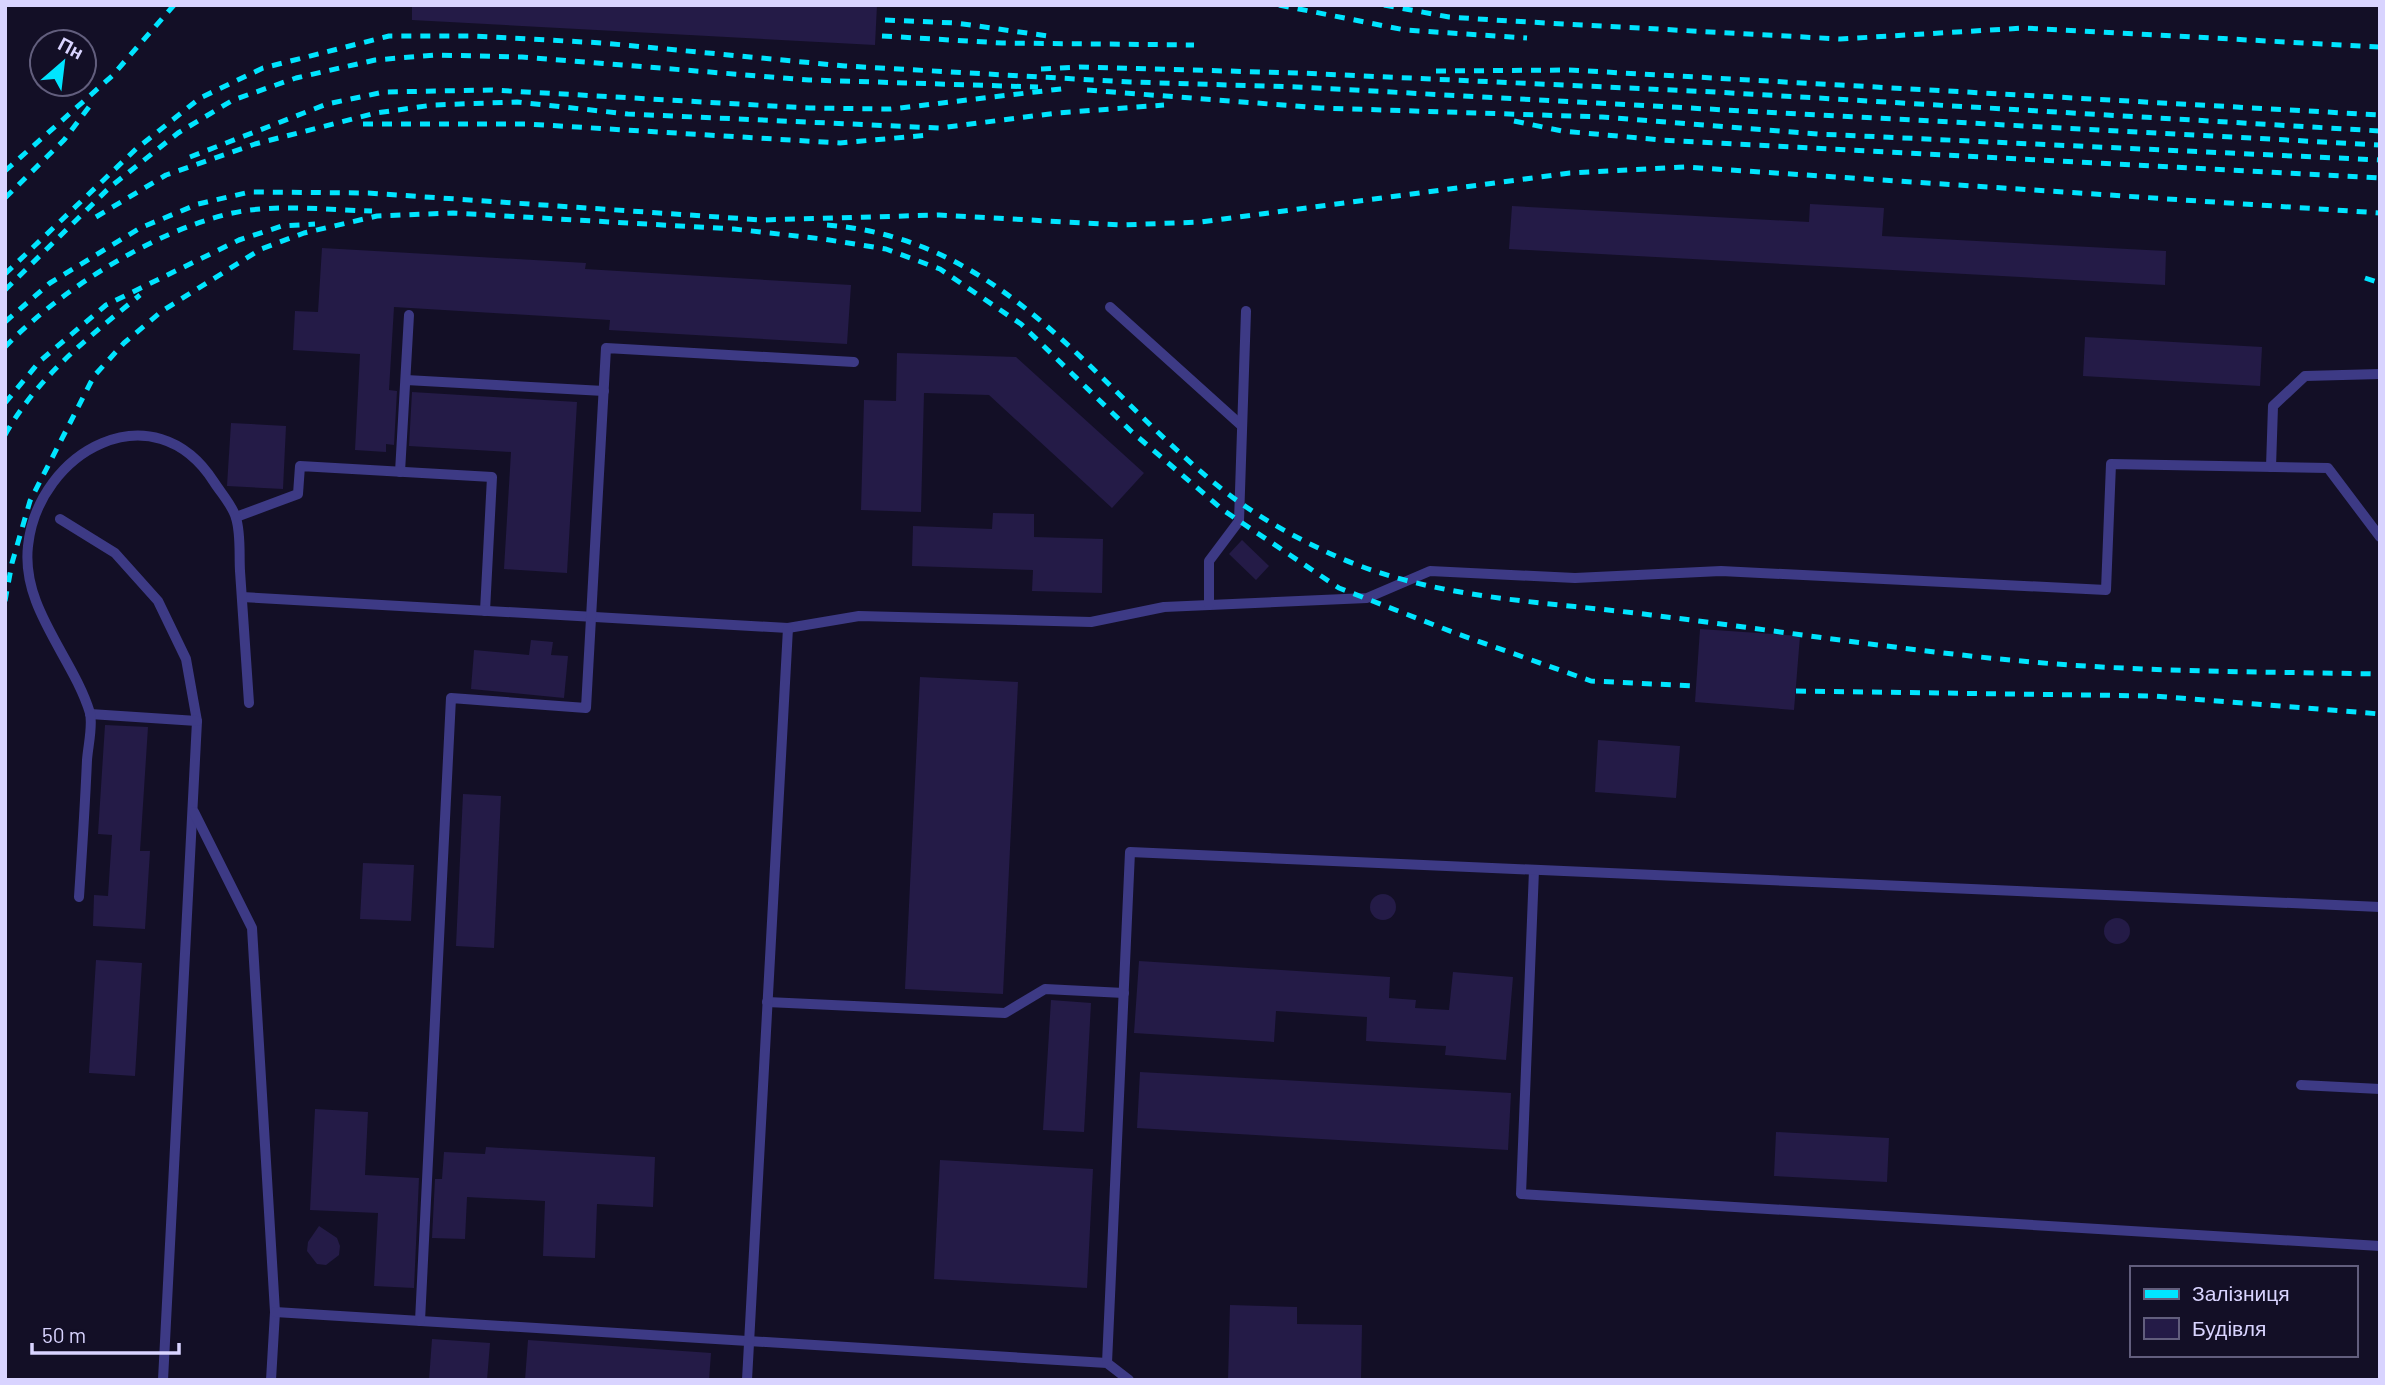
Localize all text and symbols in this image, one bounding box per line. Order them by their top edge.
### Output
north arrow [28,28,98,98]
text: Пн [55,31,88,64]
legend [2130,1266,2357,1357]
text: Залізниця [2192,1280,2290,1305]
scale bar [32,1312,178,1356]
text: Будівля [2192,1315,2266,1340]
text: 50 m [42,1322,86,1347]

